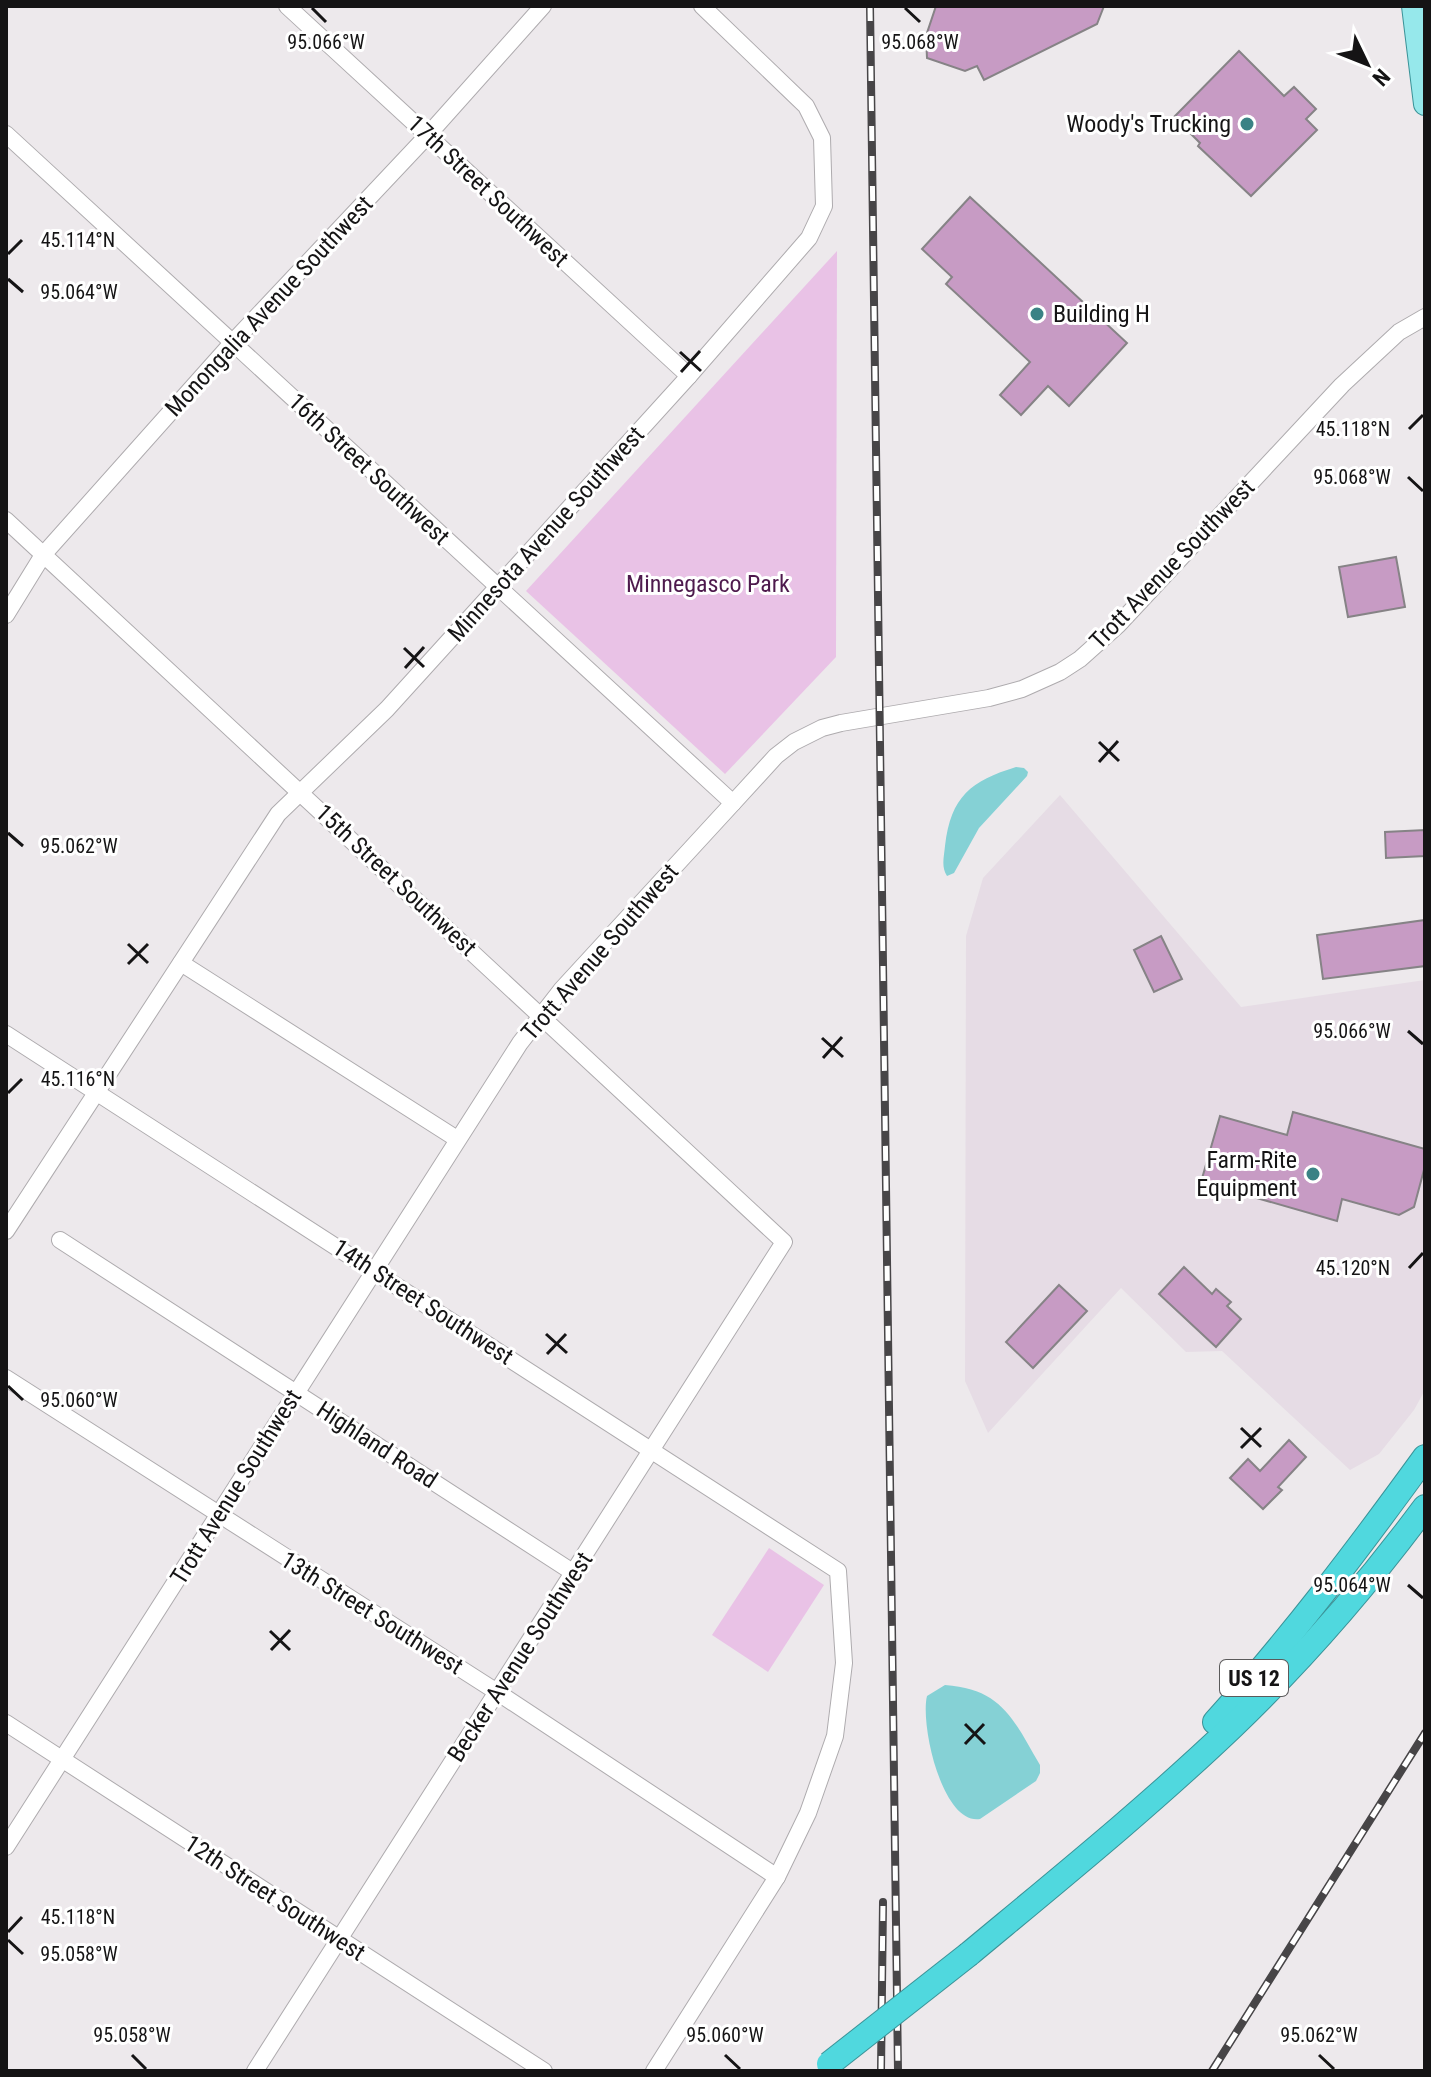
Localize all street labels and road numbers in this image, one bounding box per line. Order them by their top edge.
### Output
street label: 17th Street Southwest [402,109,574,273]
street label: Monongalia Avenue Southwest [159,190,379,422]
street label: 16th Street Southwest [283,387,455,551]
street label: Minnesota Avenue Southwest [442,421,650,647]
street label: Trott Avenue Southwest [1084,473,1260,655]
street label: 15th Street Southwest [310,798,482,962]
street label: Trott Avenue Southwest [516,858,684,1046]
street label: 14th Street Southwest [328,1233,518,1371]
street label: Trott Avenue Southwest [165,1384,307,1590]
street label: Highland Road [311,1396,443,1494]
street label: 13th Street Southwest [276,1546,468,1680]
street label: Becker Avenue Southwest [442,1547,598,1767]
road number: US 12 [1220,1660,1288,1696]
street label: 12th Street Southwest [180,1829,370,1967]

